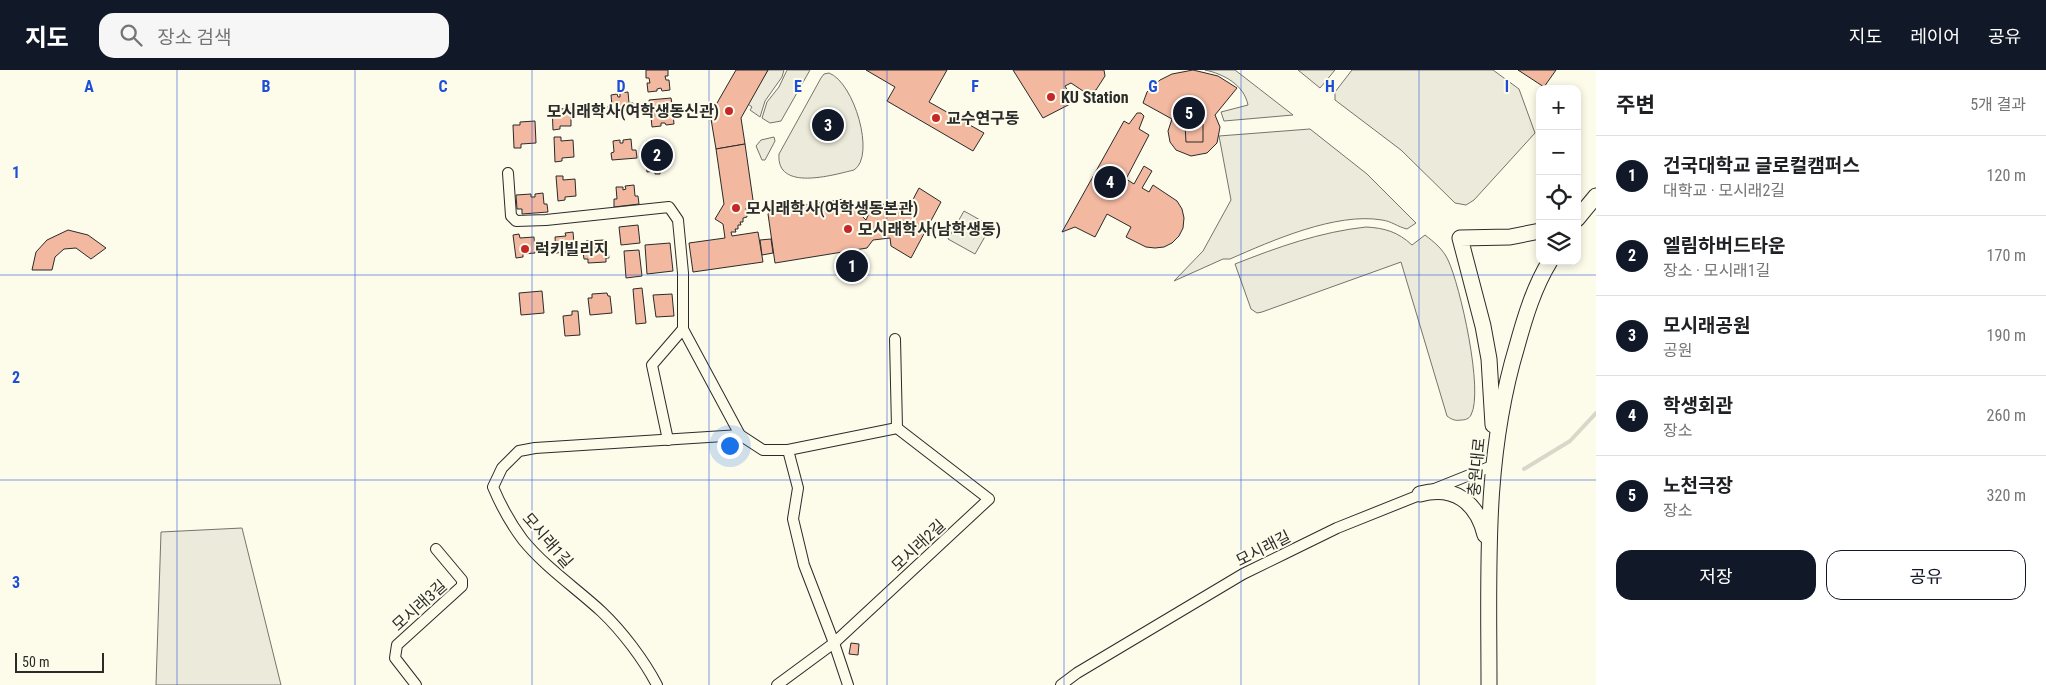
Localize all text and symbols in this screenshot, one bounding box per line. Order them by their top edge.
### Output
search box [99,13,449,58]
icon: search [117,21,145,49]
text: 지도 [25,24,69,52]
text: 장소 검색 [157,26,231,49]
text: 지도 [1849,26,1882,47]
text: 레이어 [1910,26,1960,47]
text: 공유 [1988,26,2021,47]
text: A [84,77,94,96]
text: B [262,77,271,96]
text: C [438,77,448,96]
text: D [616,77,626,96]
text: E [794,77,802,96]
text: F [971,77,979,96]
text: G [1148,77,1158,96]
text: H [1325,77,1335,96]
text: I [1505,77,1509,96]
map controls [1536,85,1581,265]
button: + [1536,85,1581,130]
place label: KU Station [1061,88,1129,107]
marker: KU Station [1045,91,1057,103]
text: 주변 [1616,93,1655,117]
pin: 5 [1173,94,1205,132]
text: 5개 결과 [1970,95,2026,114]
place label: 모시래학사(여학생동신관) [547,102,719,121]
marker: 모시래학사(여학생동신관) [723,105,735,117]
pin: 3 [812,106,844,144]
place label: 교수연구동 [946,109,1020,128]
marker: 교수연구동 [930,112,942,124]
button: − [1536,130,1581,175]
pin: 2 [641,136,673,174]
text: 건국대학교 글로컬캠퍼스 [1663,154,1860,177]
text: 1 [12,163,20,182]
pin: 4 [1094,163,1126,201]
text: 1 [1628,166,1636,185]
text: 120 m [1987,166,2026,185]
button: locate [1536,175,1581,220]
text: 대학교 · 모시래2길 [1663,181,1785,200]
place label: 모시래학사(여학생동본관) [746,199,918,218]
marker: 모시래학사(여학생동본관) [730,202,742,214]
place label: 모시래학사(남학생동) [858,220,1001,239]
button: layers [1536,220,1581,265]
marker: 모시래학사(남학생동) [842,223,854,235]
text: 엘림하버드타운 [1663,234,1785,257]
place label: 럭키빌리지 [535,240,609,259]
marker: 럭키빌리지 [519,243,531,255]
text: 2 [1628,246,1636,265]
text: 170 m [1987,246,2026,265]
pin: 1 [836,247,868,285]
text: 장소 · 모시래1길 [1663,261,1770,280]
text: 모시래공원 [1663,314,1750,337]
text: 3 [1628,326,1636,345]
text: 190 m [1987,326,2026,345]
text: 공원 [1663,341,1692,360]
text: 2 [12,368,20,387]
text: 학생회관 [1663,394,1733,417]
text: 4 [1628,406,1636,425]
text: 260 m [1987,406,2026,425]
text: 장소 [1663,421,1692,440]
your location [717,433,743,459]
street label: 충원대로 [1464,437,1489,497]
text: 노천극장 [1663,474,1733,497]
text: 5 [1628,486,1636,505]
text: 320 m [1987,486,2026,505]
text: 장소 [1663,501,1692,520]
street label: 모시래1길 [519,509,577,572]
street label: 모시래2길 [887,516,949,575]
street label: 모시래길 [1233,527,1294,570]
button: 저장 [1616,550,1816,600]
button: 공유 [1826,550,2026,600]
text: 3 [12,573,20,592]
street label: 모시래3길 [388,576,451,635]
scale bar [15,650,104,673]
text: 50 m [22,654,50,670]

